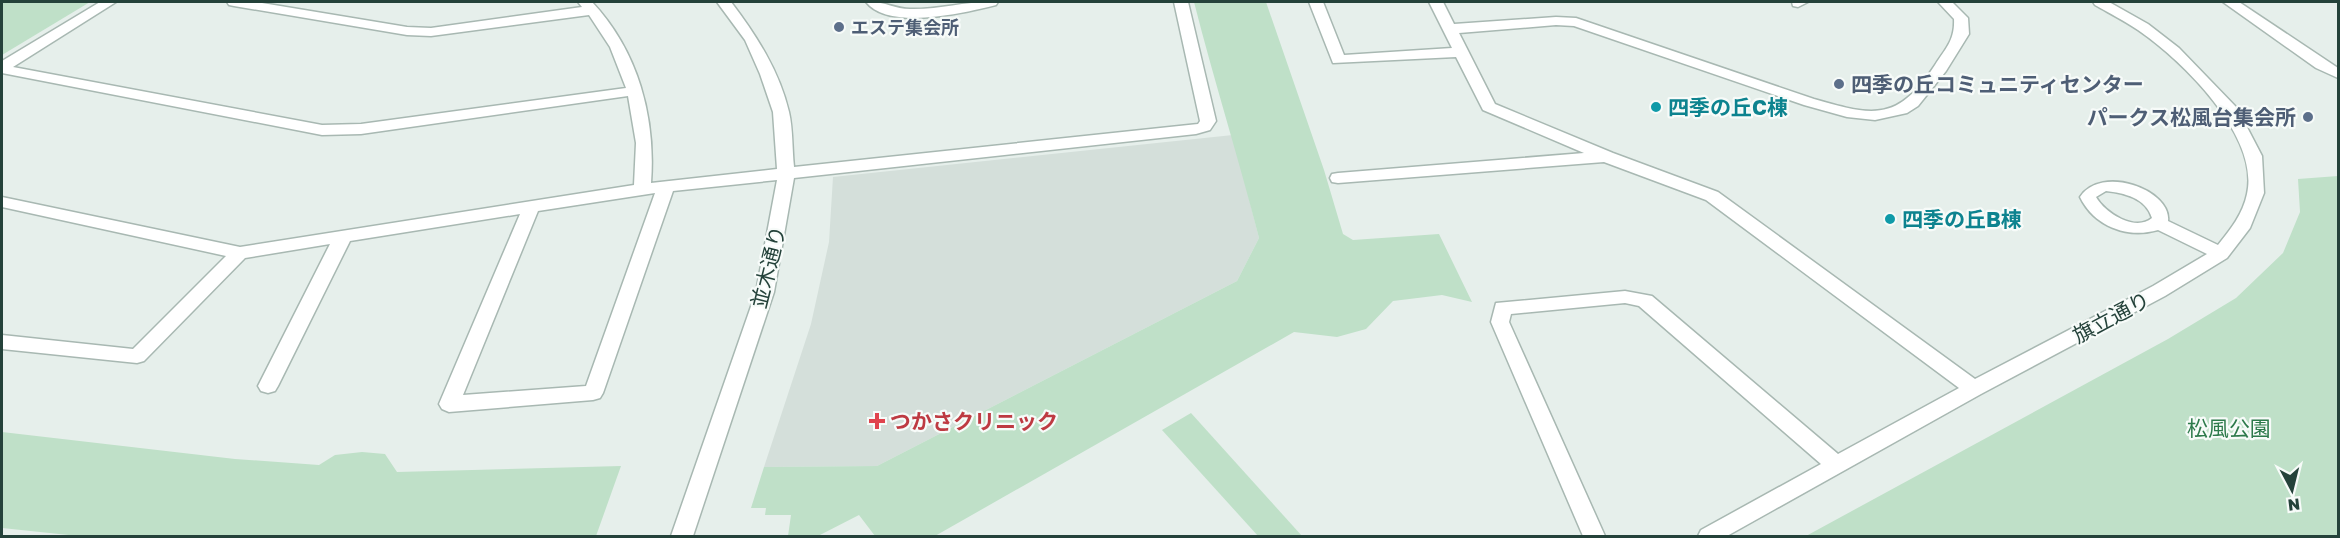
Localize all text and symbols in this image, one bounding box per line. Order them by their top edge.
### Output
place label: エステ集会所 [851,16,959,38]
marker: エステ集会所 [832,20,846,34]
place label: 四季の丘コミュニティセンター [1851,71,2144,97]
marker: 四季の丘コミュニティセンター [1832,77,1846,91]
place label: 四季の丘C棟 [1668,94,1788,120]
marker: 四季の丘C棟 [1649,100,1663,114]
place label: パークス松風台集会所 [2087,104,2296,130]
marker: パークス松風台集会所 [2301,110,2315,124]
place label: 四季の丘B棟 [1902,206,2022,232]
marker: 四季の丘B棟 [1883,212,1897,226]
street label: 並木通り [745,223,791,311]
street label: 旗立通り [2068,286,2154,348]
place label: つかさクリニック [890,408,1058,434]
marker: つかさクリニック [868,412,886,430]
park label: 松風公園 [2187,415,2271,441]
north arrow [2262,460,2322,520]
text: N [2287,494,2301,516]

